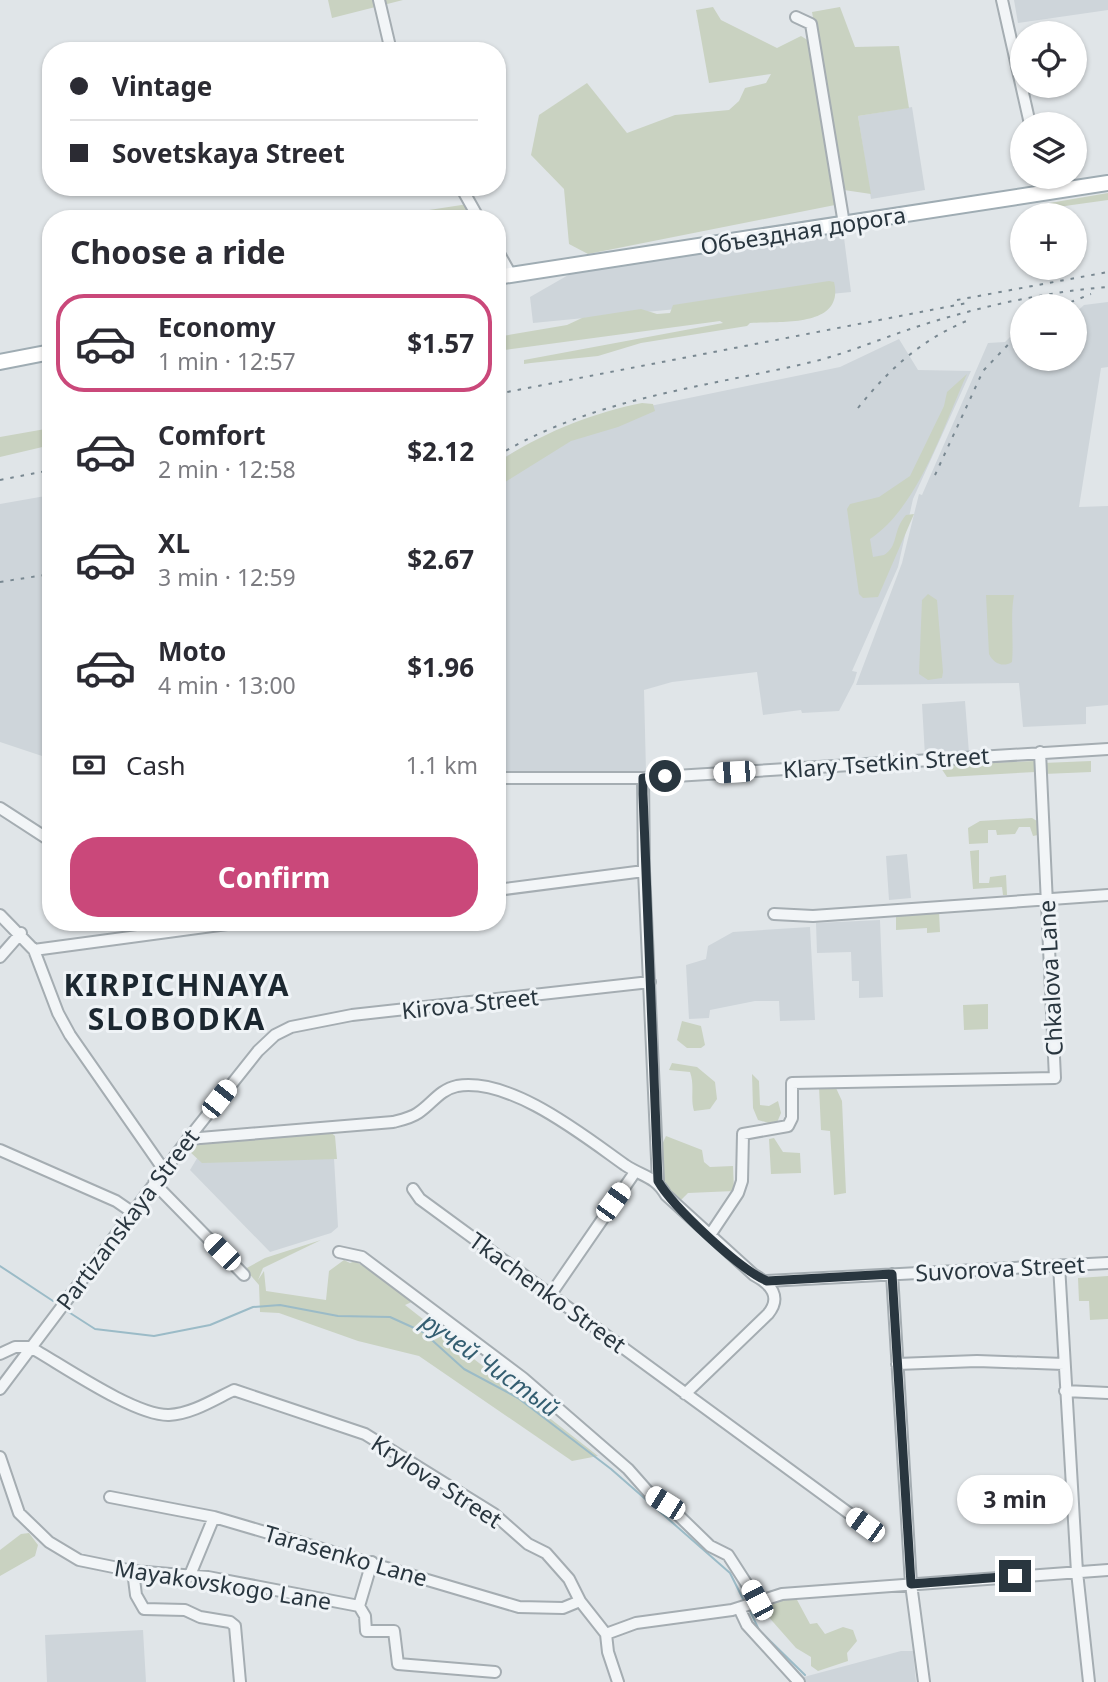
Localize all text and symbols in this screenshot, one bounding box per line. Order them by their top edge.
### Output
map controls [1010,21,1087,371]
button: locate [1010,21,1087,98]
text: Vintage [112,68,212,104]
button: layers [1010,112,1087,189]
text: Sovetskaya Street [112,135,345,171]
street label: Объездная дорога [698,198,908,262]
button: + [1010,203,1087,280]
text: Choose a ride [70,230,286,273]
button: − [1010,294,1087,371]
text: Economy [158,309,276,345]
icon: car [74,312,137,375]
text: $1.57 [407,325,474,361]
text: 1 min · 12:57 [158,345,296,377]
text: Comfort [158,417,266,453]
icon: car [74,420,137,483]
text: $2.12 [407,433,474,469]
text: 2 min · 12:58 [158,453,296,485]
text: XL [158,525,190,561]
icon: car [74,528,137,591]
text: $2.67 [407,541,474,577]
text: 3 min · 12:59 [158,561,296,593]
text: Moto [158,633,226,669]
icon: car [74,636,137,699]
text: $1.96 [407,649,474,685]
text: 4 min · 13:00 [158,669,296,701]
street label: Klary Tsetkin Street [782,739,990,785]
icon: cash [70,746,108,784]
text: Cash [126,747,186,783]
text: 1.1 km [406,749,478,781]
route start [649,760,681,792]
car [713,760,756,784]
button: Confirm [70,837,478,917]
street label: Chkalova Lane [1030,899,1070,1057]
district label: KIRPICHNAYA SLOBODKA [64,964,290,1039]
street label: Kirova Street [400,980,540,1026]
car [198,1076,241,1122]
street label: Partizanskaya Street [48,1122,206,1316]
car [593,1179,634,1225]
street label: Tkachenko Street [463,1224,633,1360]
car [200,1230,245,1274]
street label: Suvorova Street [914,1248,1086,1288]
water label: ручей Чистый [415,1304,567,1424]
street label: Krylova Street [366,1427,508,1535]
callout: 3 min [957,1474,1073,1524]
car [642,1483,689,1523]
text: 3 min [983,1483,1047,1515]
car [842,1504,889,1546]
street label: Tarasenko Lane [261,1516,431,1594]
street label: Mayakovskogo Lane [112,1551,334,1617]
route end [999,1560,1031,1592]
car [738,1577,777,1623]

